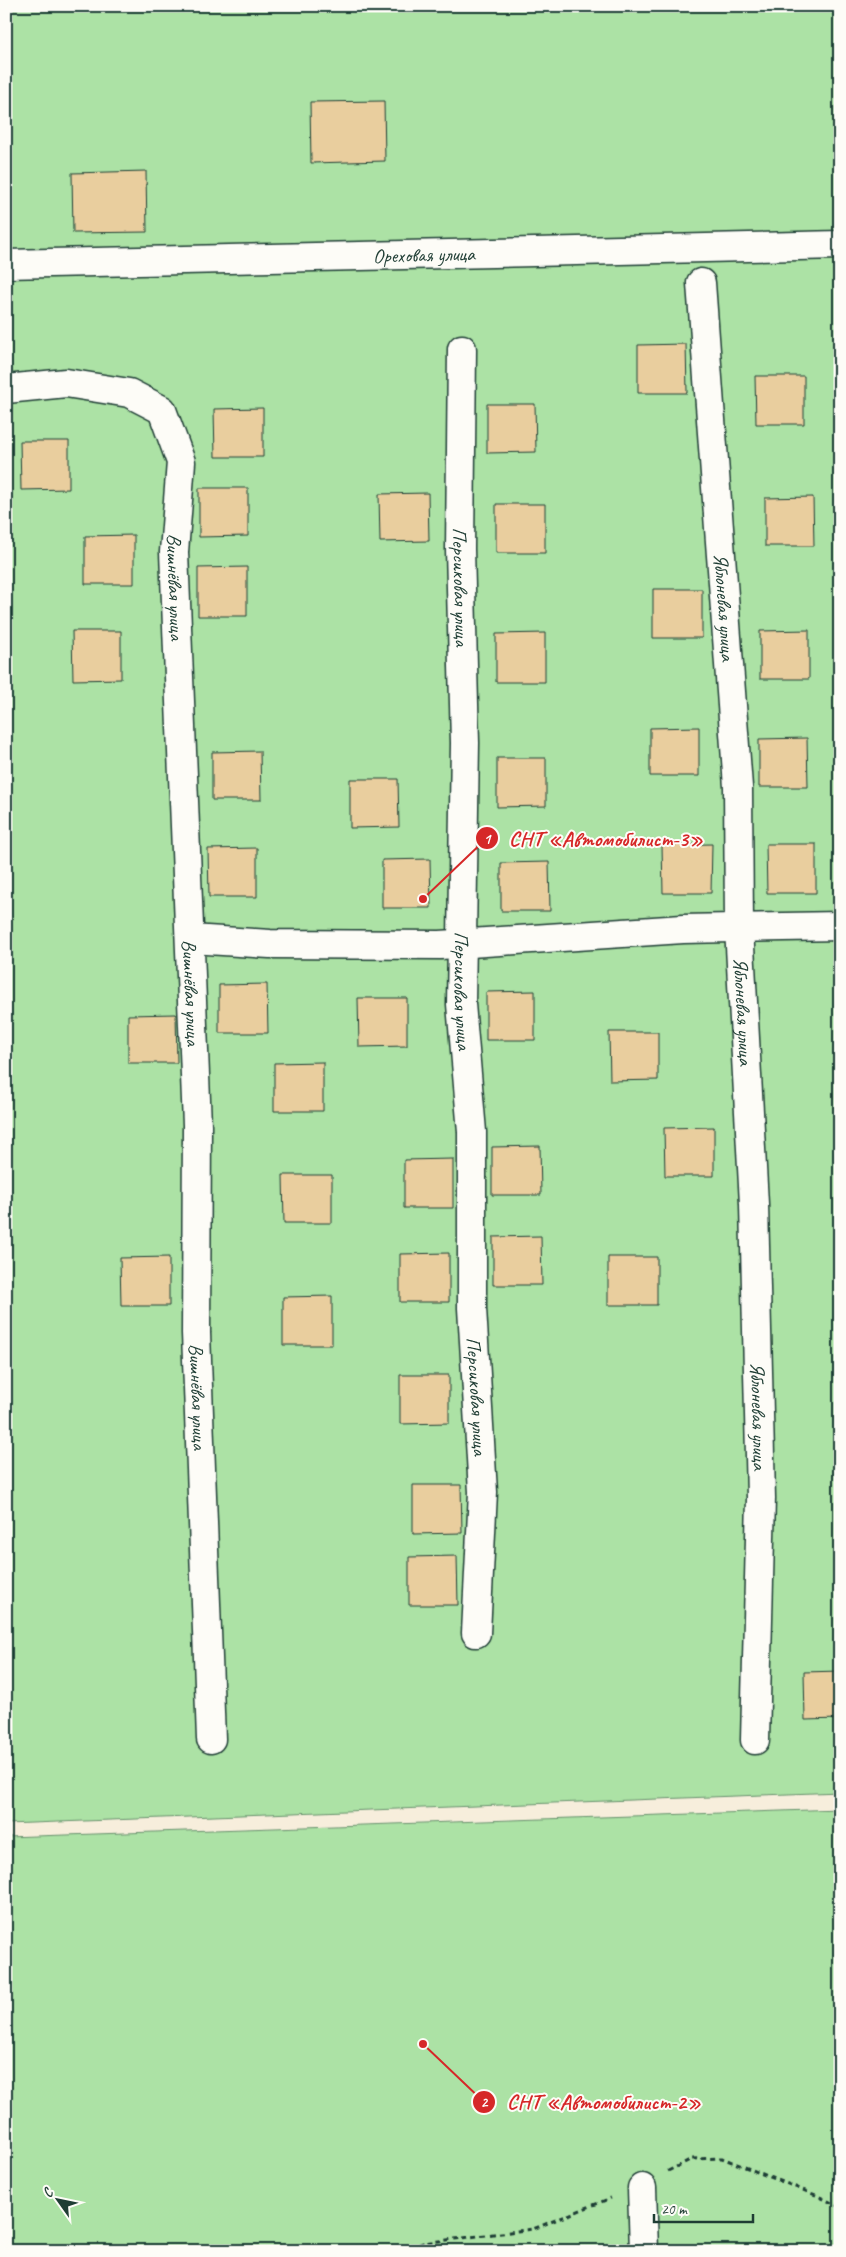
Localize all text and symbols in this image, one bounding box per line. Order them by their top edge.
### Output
street label: Ореховая улица [373,241,476,269]
street label: Персиковая улица [447,528,475,649]
street label: Вишнёвая улица [161,533,190,643]
street label: Яблоневая улица [708,553,741,663]
callout: СНТ «Автомобилист-3» [474,820,713,856]
text: СНТ «Автомобилист-3» [509,826,703,852]
text: 1 [484,830,493,849]
street label: Персиковая улица [448,931,477,1053]
street label: Вишнёвая улица [177,939,206,1048]
street label: Яблоневая улица [728,957,759,1067]
street label: Персиковая улица [461,1336,493,1458]
street label: Вишнёвая улица [183,1343,212,1452]
street label: Яблоневая улица [745,1362,772,1472]
callout: СНТ «Автомобилист-2» [472,2084,711,2120]
text: СНТ «Автомобилист-2» [507,2089,701,2115]
text: 2 [481,2093,489,2112]
north arrow [32,2174,82,2224]
text: С [39,2184,58,2201]
scale bar [654,2192,752,2224]
text: 20 m [661,2200,688,2219]

